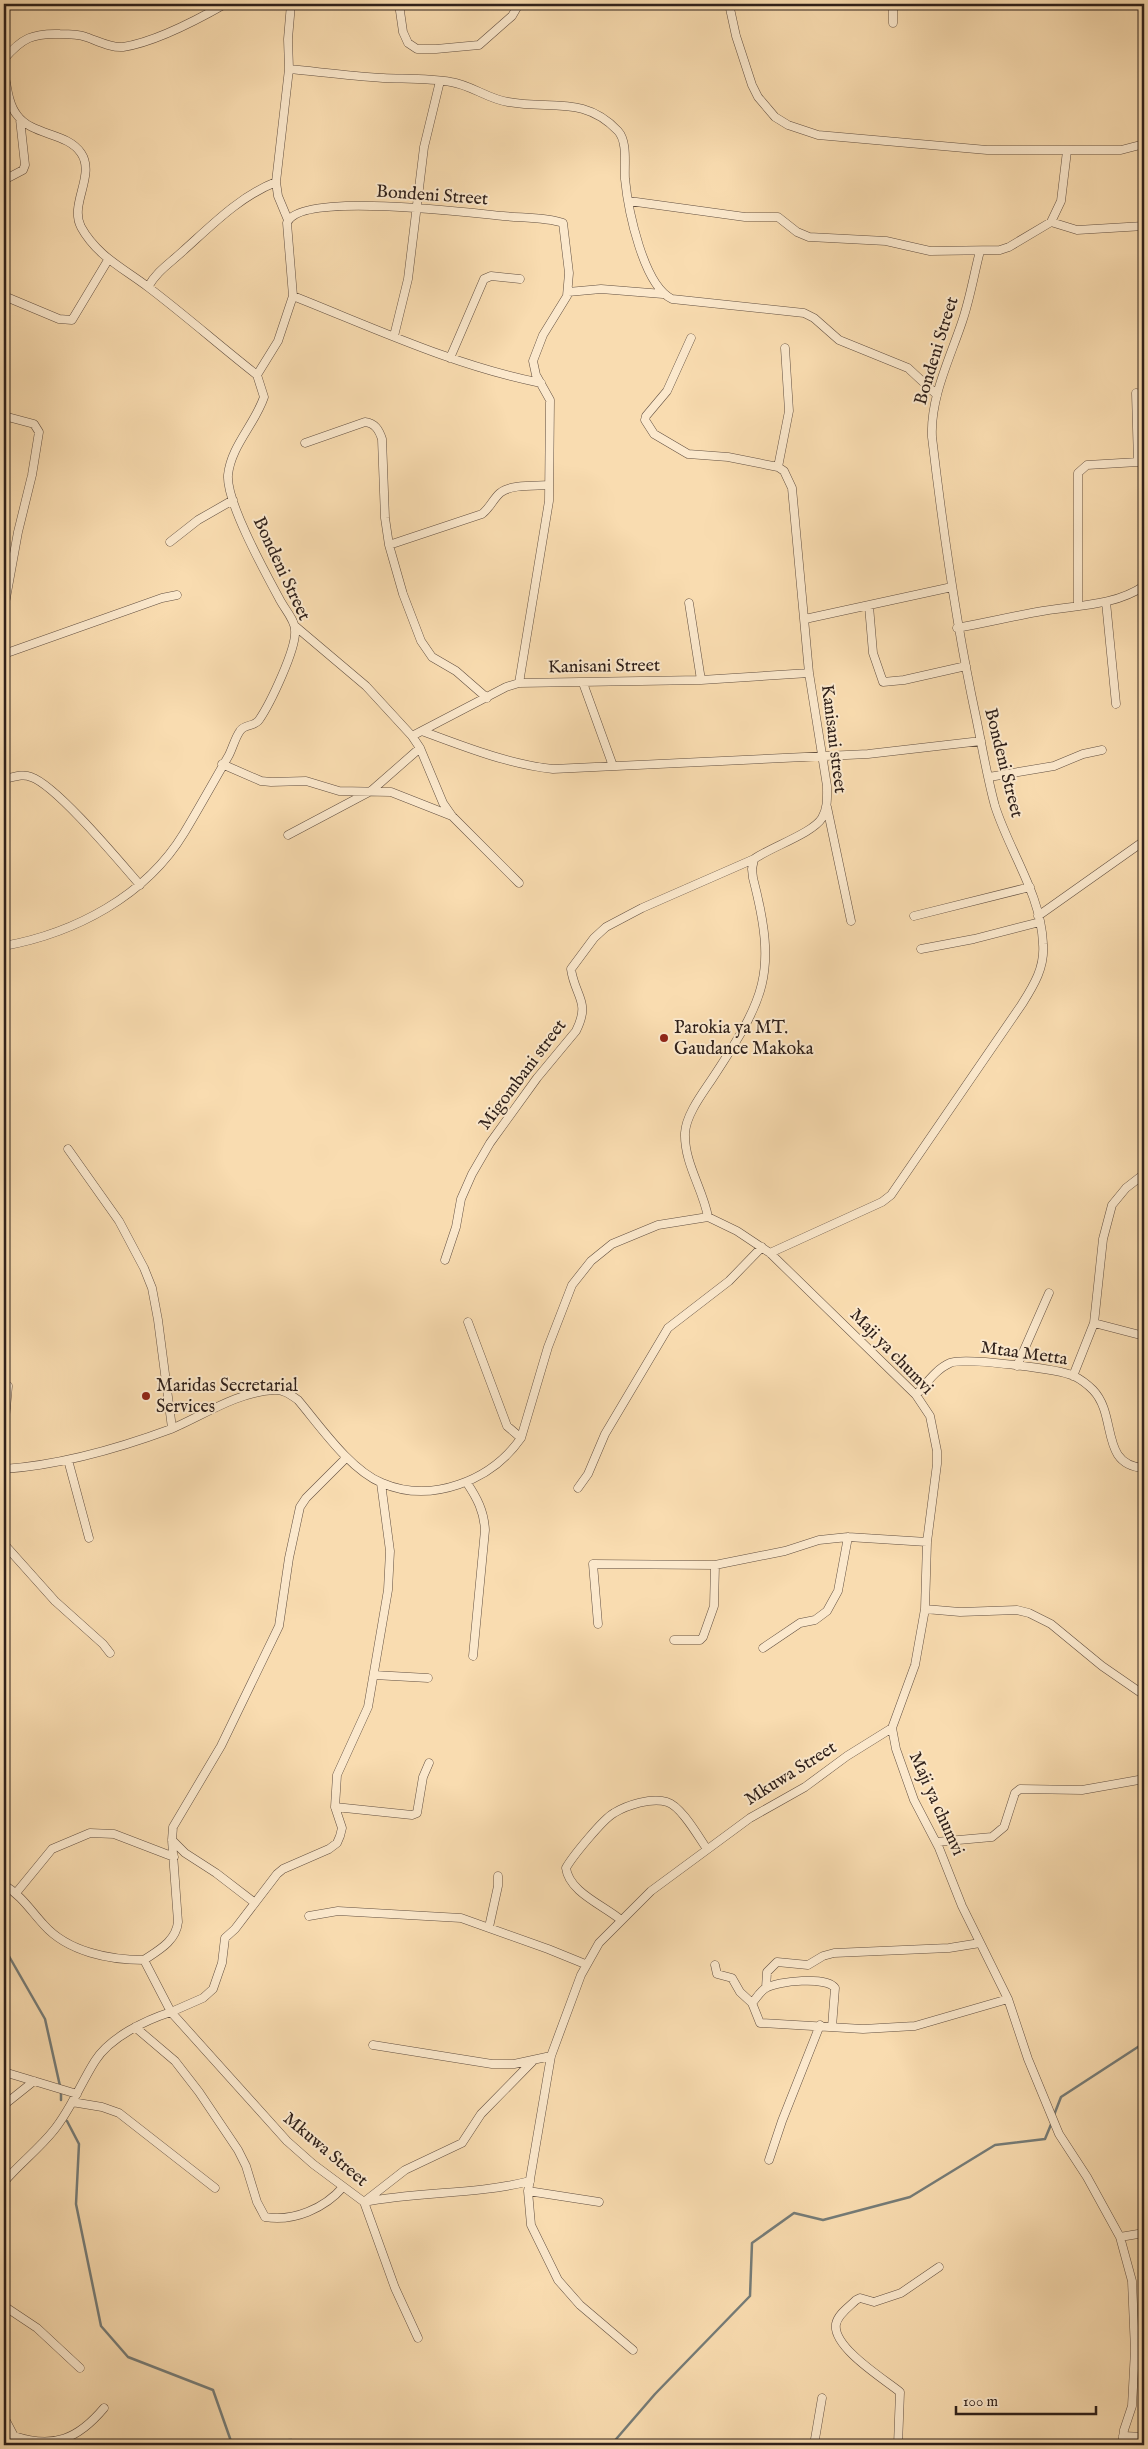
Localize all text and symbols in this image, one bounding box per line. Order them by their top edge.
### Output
street label: Bondeni Street [375,181,489,211]
street label: Bondeni Street [910,294,964,408]
street label: Bondeni Street [247,513,315,625]
street label: Kanisani Street [548,655,660,679]
street label: Kanisani street [815,683,851,795]
street label: Bondeni Street [978,706,1028,820]
street label: Migombani street [474,1015,572,1135]
place label: Parokia ya MT. Gaudance Makoka [674,1017,814,1061]
marker: Parokia ya MT. Gaudance Makoka [658,1032,670,1044]
street label: Maji ya chumvi [844,1304,938,1400]
street label: Mtaa Metta [979,1337,1069,1372]
place label: Maridas Secretarial Services [156,1375,298,1419]
marker: Maridas Secretarial Services [140,1390,152,1402]
street label: Mkuwa Street [741,1737,841,1811]
street label: Maji ya chumvi [903,1749,969,1860]
street label: Mkuwa Street [278,2108,372,2192]
scale bar [956,2384,1096,2416]
text: 100 m [963,2392,999,2411]

